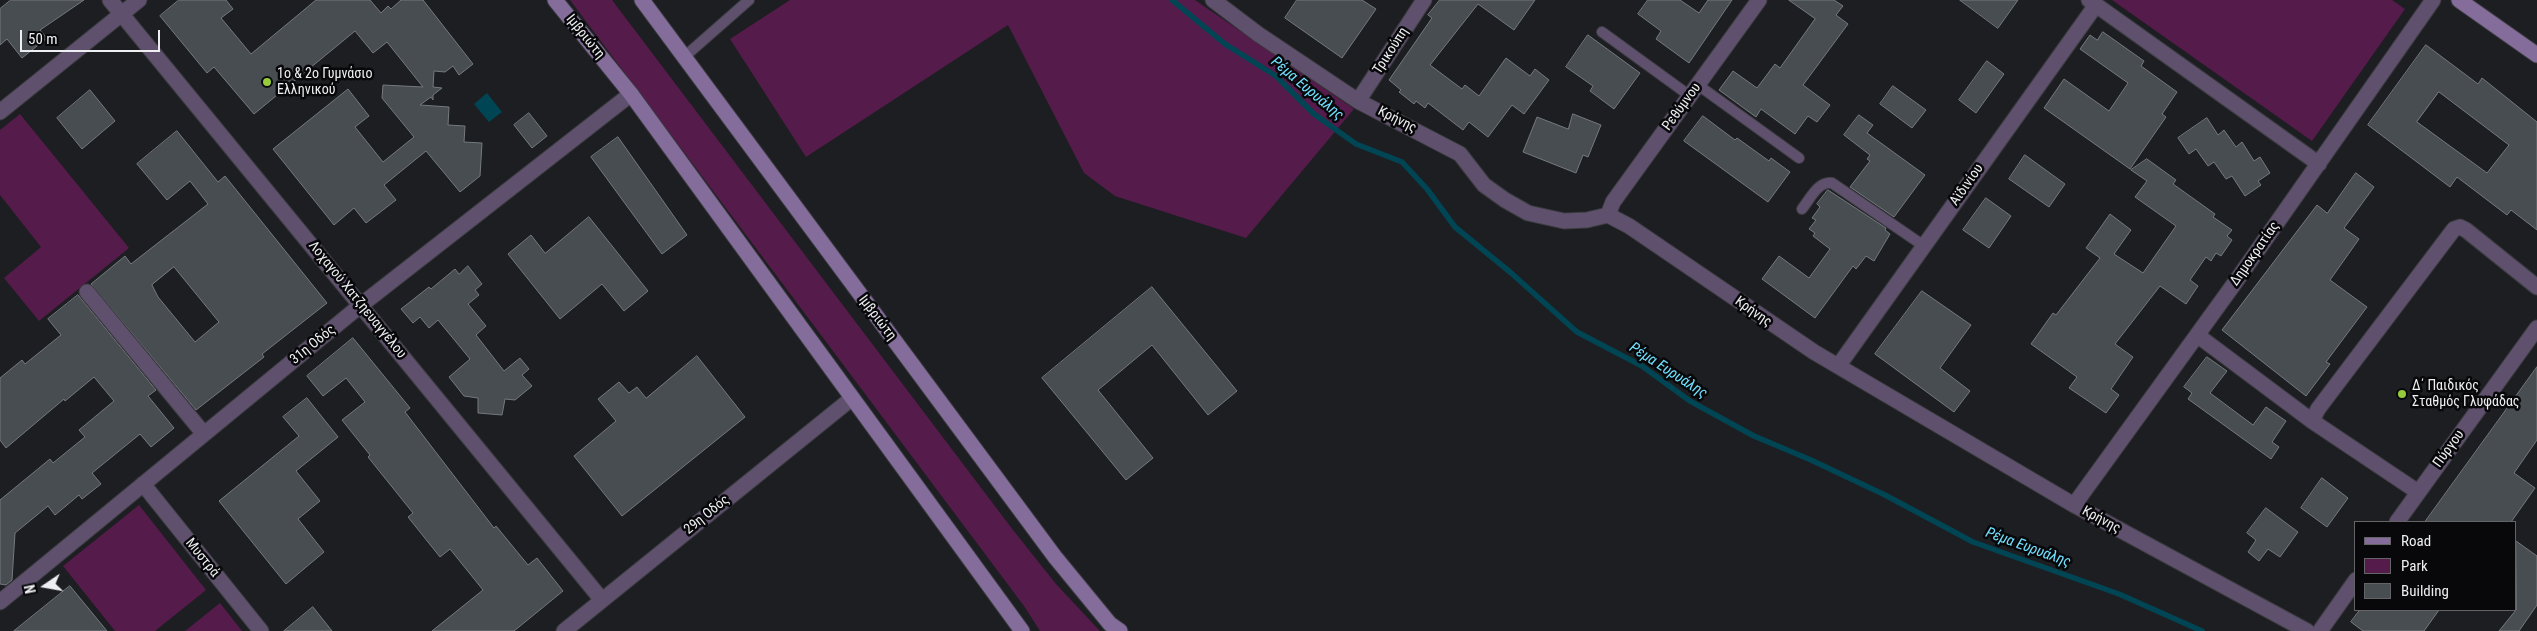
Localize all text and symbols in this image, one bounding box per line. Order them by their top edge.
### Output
street label: Ιμβριώτη [562,11,608,63]
scale bar [22,20,162,52]
street label: Τρικούπη [1370,24,1412,78]
text: 50 m [28,30,58,48]
water label: Ρέμα Ευρυάλης [1267,53,1347,125]
place label: 1ο & 2ο Γυμνάσιο Ελληνικού [277,66,372,98]
marker: 1ο & 2ο Γυμνάσιο Ελληνικού [261,76,273,88]
street label: Ρεθύμνου [1659,80,1705,134]
street label: Κρήνης [1375,103,1419,137]
street label: Αϊδινίου [1947,161,1987,209]
street label: Δημοκρατίας [2227,219,2283,289]
street label: Λοχαγού Χατζηευαγγέλου [305,238,409,362]
street label: Ιμβριώτη [855,292,899,344]
street label: Κρήνης [1731,293,1775,331]
street label: 31η Οδός [287,322,339,368]
water label: Ρέμα Ευρυάλης [1626,339,1710,403]
place label: Δ΄ Παιδικός Σταθμός Γλυφάδας [2412,378,2519,411]
marker: Δ΄ Παιδικός Σταθμός Γλυφάδας [2396,388,2408,400]
street label: Πύργου [2430,427,2468,471]
street label: 29η Οδός [681,492,733,538]
street label: Κρήνης [2079,503,2123,537]
legend [2354,521,2517,611]
water label: Ρέμα Ευρυάλης [1983,524,2073,572]
text: Road [2401,532,2431,550]
street label: Μυστρά [181,535,223,581]
text: Park [2401,557,2428,575]
north arrow [20,561,70,611]
text: Building [2401,582,2449,600]
text: N [22,583,39,595]

